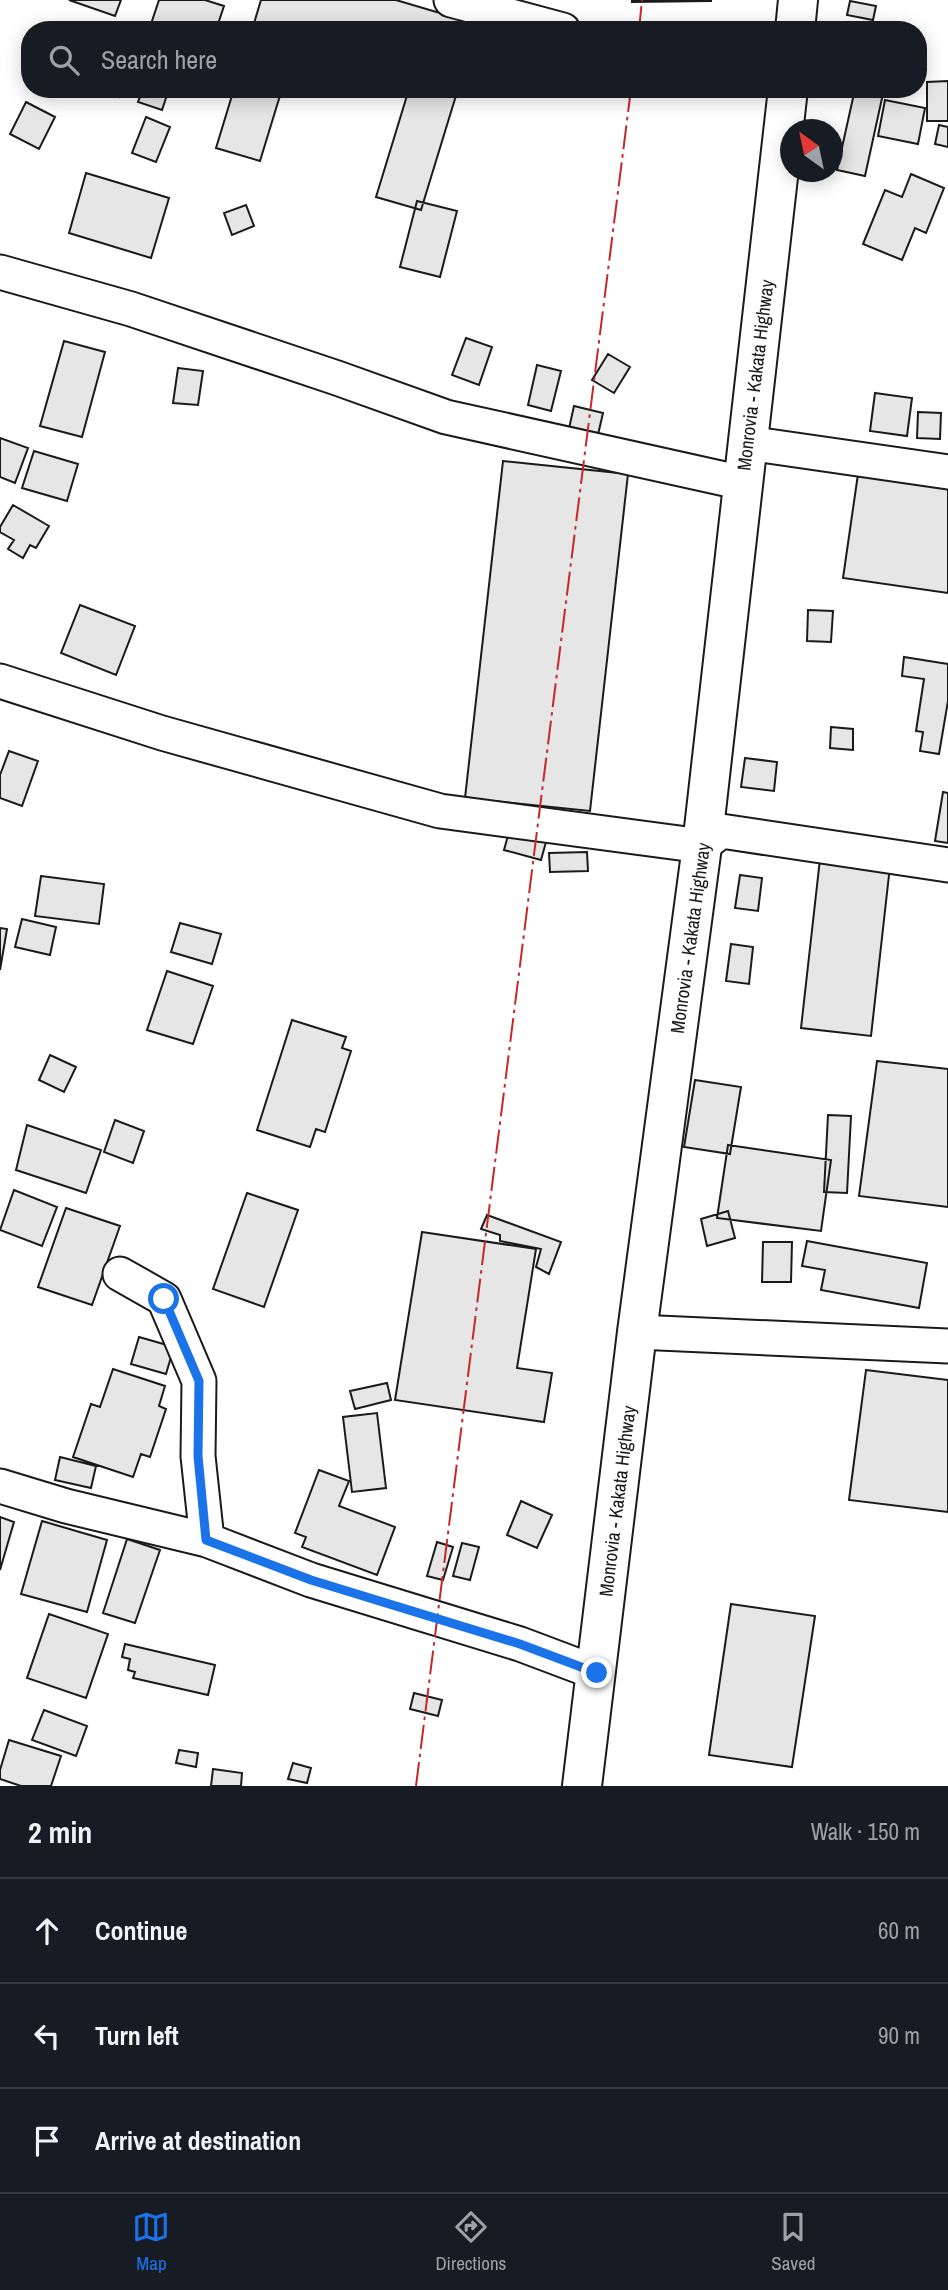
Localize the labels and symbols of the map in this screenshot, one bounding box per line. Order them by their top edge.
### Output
north arrow [780,119,843,182]
street label: Monrovia - Kakata Highway [730,278,780,472]
street label: Monrovia - Kakata Highway [664,841,716,1035]
route start [148,1283,179,1314]
street label: Monrovia - Kakata Highway [592,1404,642,1598]
route end [581,1657,612,1688]

